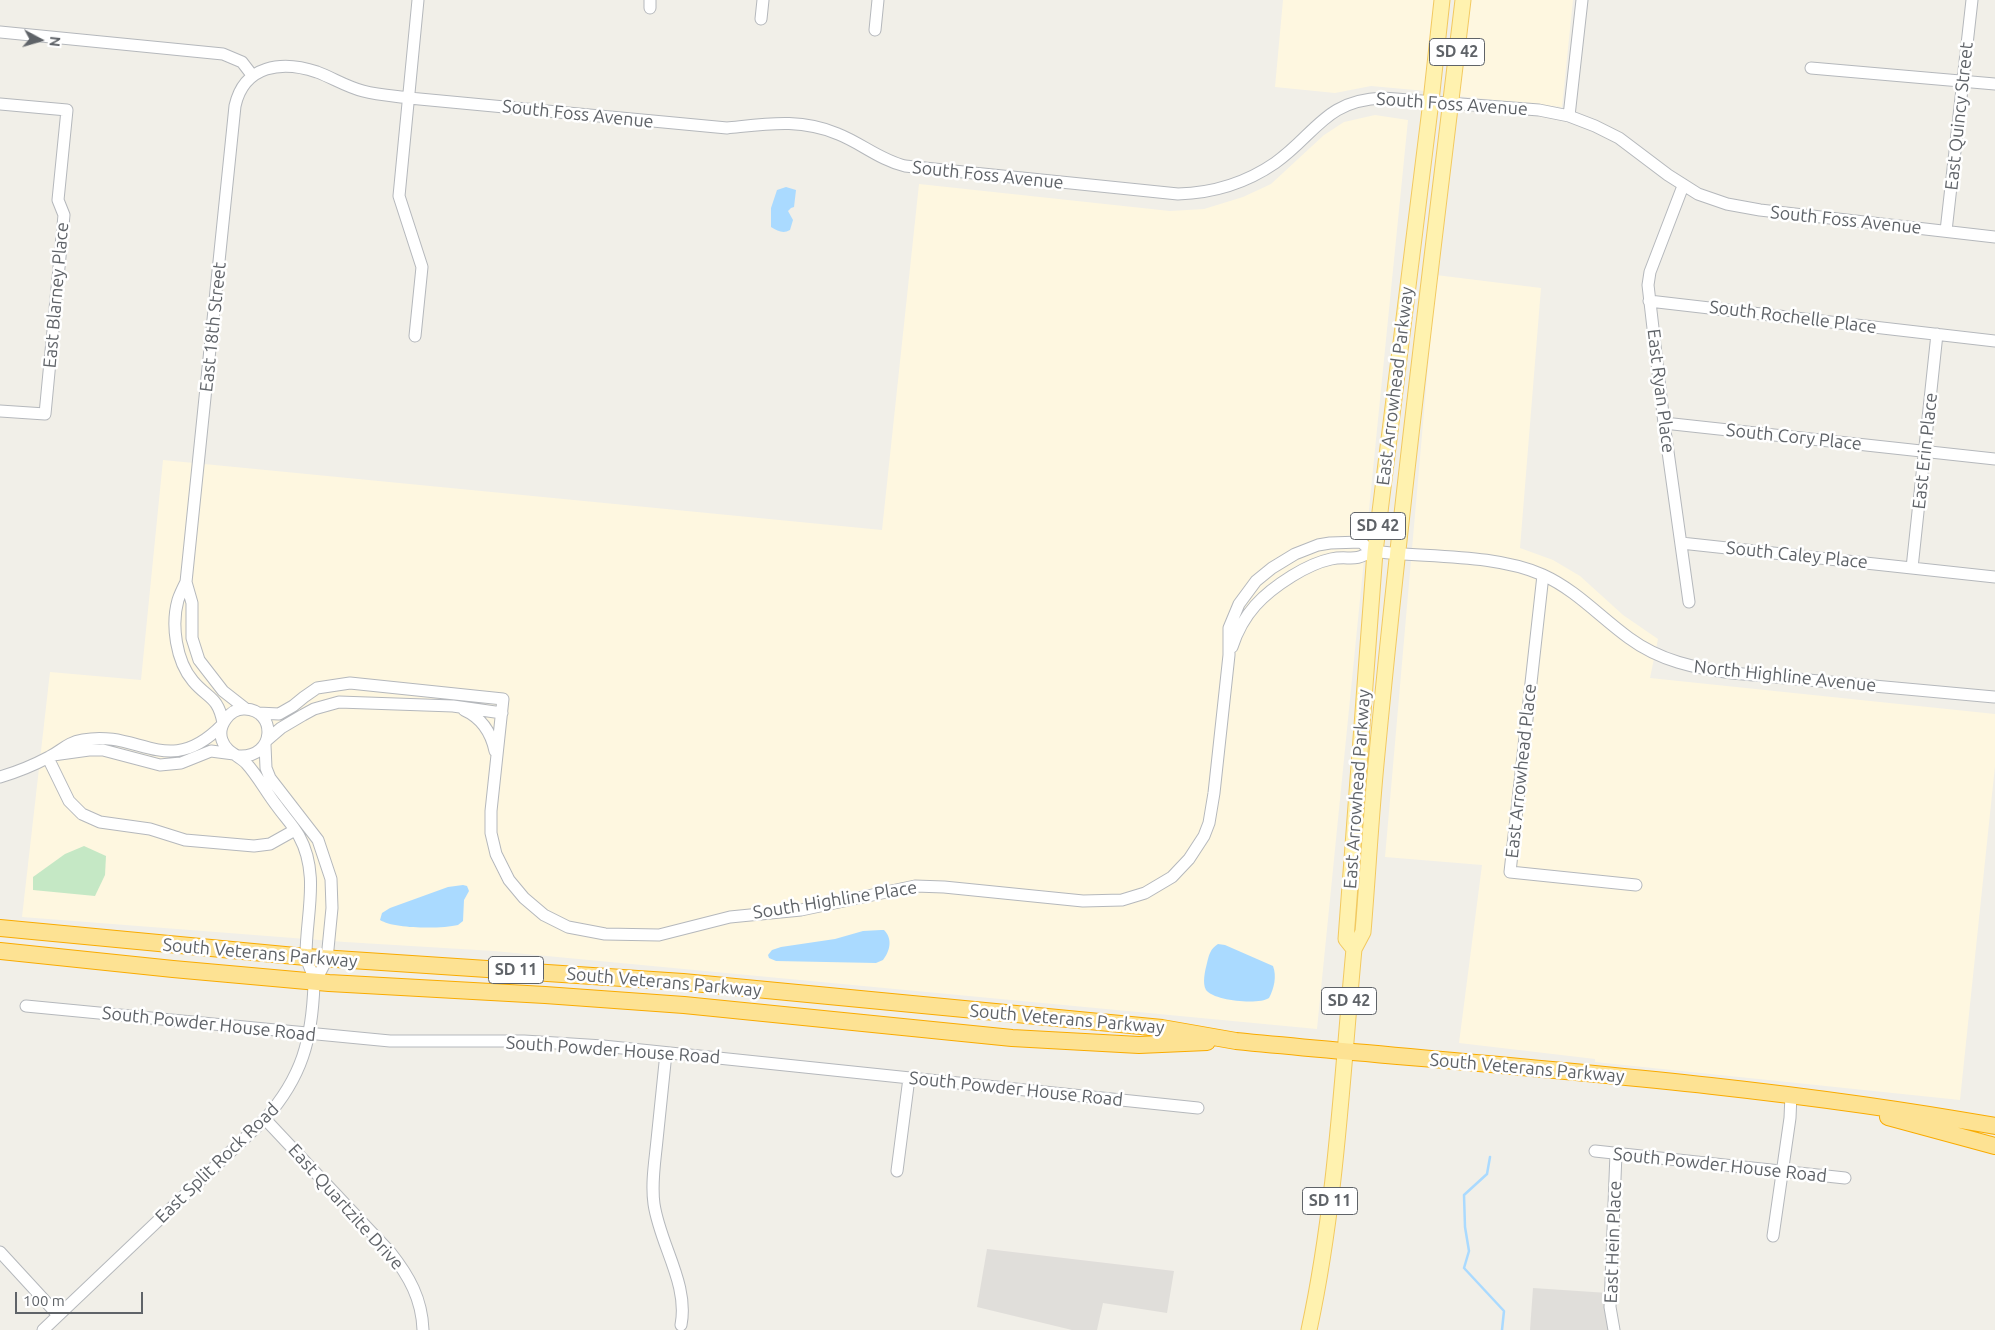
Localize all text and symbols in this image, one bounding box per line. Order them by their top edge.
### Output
north arrow [15,15,65,65]
text: N [46,36,63,48]
road number: SD 42 [1430,38,1484,66]
street label: East Quincy Street [1940,41,1978,191]
street label: South Foss Avenue [1375,88,1529,120]
street label: South Foss Avenue [501,95,655,133]
street label: South Foss Avenue [911,156,1065,194]
street label: South Foss Avenue [1769,201,1923,239]
street label: East Blarney Place [39,221,73,369]
street label: East 18th Street [195,261,231,393]
street label: East Arrowhead Parkway [1372,285,1418,487]
street label: South Rochelle Place [1708,296,1878,338]
street label: East Ryan Place [1643,328,1679,454]
street label: East Erin Place [1908,392,1942,510]
street label: South Cory Place [1725,419,1863,455]
road number: SD 42 [1350,512,1406,540]
street label: South Caley Place [1725,537,1869,573]
street label: North Highline Avenue [1693,656,1877,696]
street label: East Arrowhead Place [1501,683,1541,859]
street label: East Arrowhead Parkway [1339,689,1375,889]
street label: South Highline Place [751,876,919,924]
street label: South Veterans Parkway [162,934,358,972]
road number: SD 11 [488,956,544,984]
street label: South Veterans Parkway [566,963,762,1001]
road number: SD 42 [1322,988,1376,1014]
street label: South Veterans Parkway [969,1000,1165,1038]
street label: South Powder House Road [101,1002,317,1046]
street label: South Powder House Road [505,1032,721,1068]
street label: South Veterans Parkway [1429,1049,1625,1087]
street label: South Powder House Road [908,1067,1124,1111]
street label: East Split Rock Road [151,1098,283,1228]
street label: East Quartzite Drive [284,1140,408,1274]
street label: South Powder House Road [1612,1143,1828,1187]
street label: East Hein Place [1600,1180,1626,1304]
road number: SD 11 [1302,1188,1358,1214]
scale bar [18,1282,145,1314]
text: 100 m [23,1292,65,1309]

